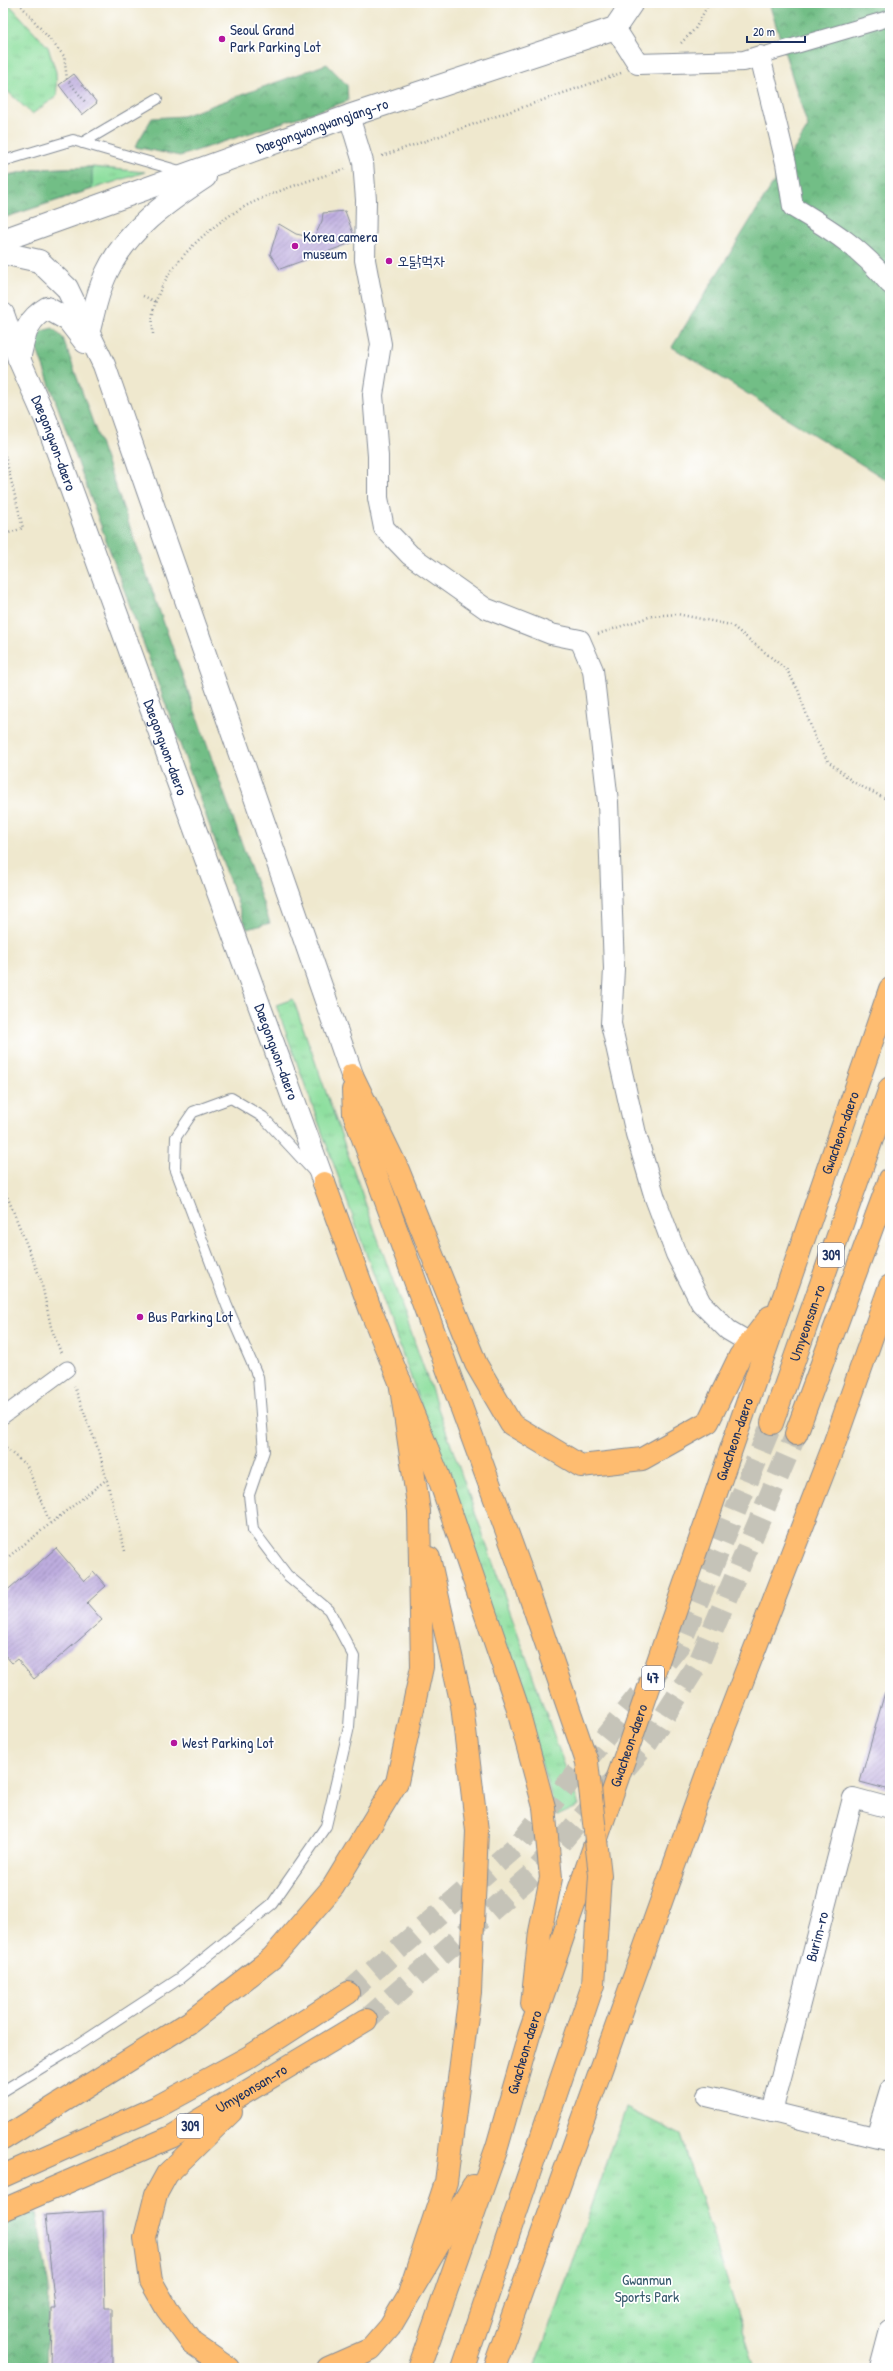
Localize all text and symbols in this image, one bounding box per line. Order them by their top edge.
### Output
scale bar [747,18,805,44]
place label: Seoul Grand Park Parking Lot [230,19,322,57]
text: 20 m [753,23,775,40]
marker: Seoul Grand Park Parking Lot [217,34,227,44]
street label: Daegongwongwangjang-ro [253,93,391,158]
place label: Korea camera museum [303,226,378,264]
marker: Korea camera museum [290,241,300,251]
place label: 오닭먹자 [397,250,445,271]
marker: 오닭먹자 [384,256,394,266]
street label: Daegongwon-daero [26,392,82,494]
street label: Daegongwon-daero [139,696,193,798]
street label: Daegongwon-daero [250,1001,304,1103]
street label: Gwacheon-daero [816,1089,864,1177]
road number: 309 [818,1243,844,1267]
street label: Umyeonsan-ro [784,1282,830,1364]
place label: Bus Parking Lot [148,1306,234,1327]
marker: Bus Parking Lot [135,1312,145,1322]
street label: Gwacheon-daero [710,1395,758,1484]
road number: 47 [642,1666,664,1690]
street label: Gwacheon-daero [604,1701,652,1790]
place label: West Parking Lot [182,1732,275,1753]
marker: West Parking Lot [169,1738,179,1748]
street label: Burim-ro [800,1909,833,1964]
street label: Gwacheon-daero [502,2007,547,2097]
street label: Umyeonsan-ro [212,2059,291,2118]
road number: 309 [177,2114,203,2138]
park label: Gwanmun Sports Park [615,2269,679,2307]

